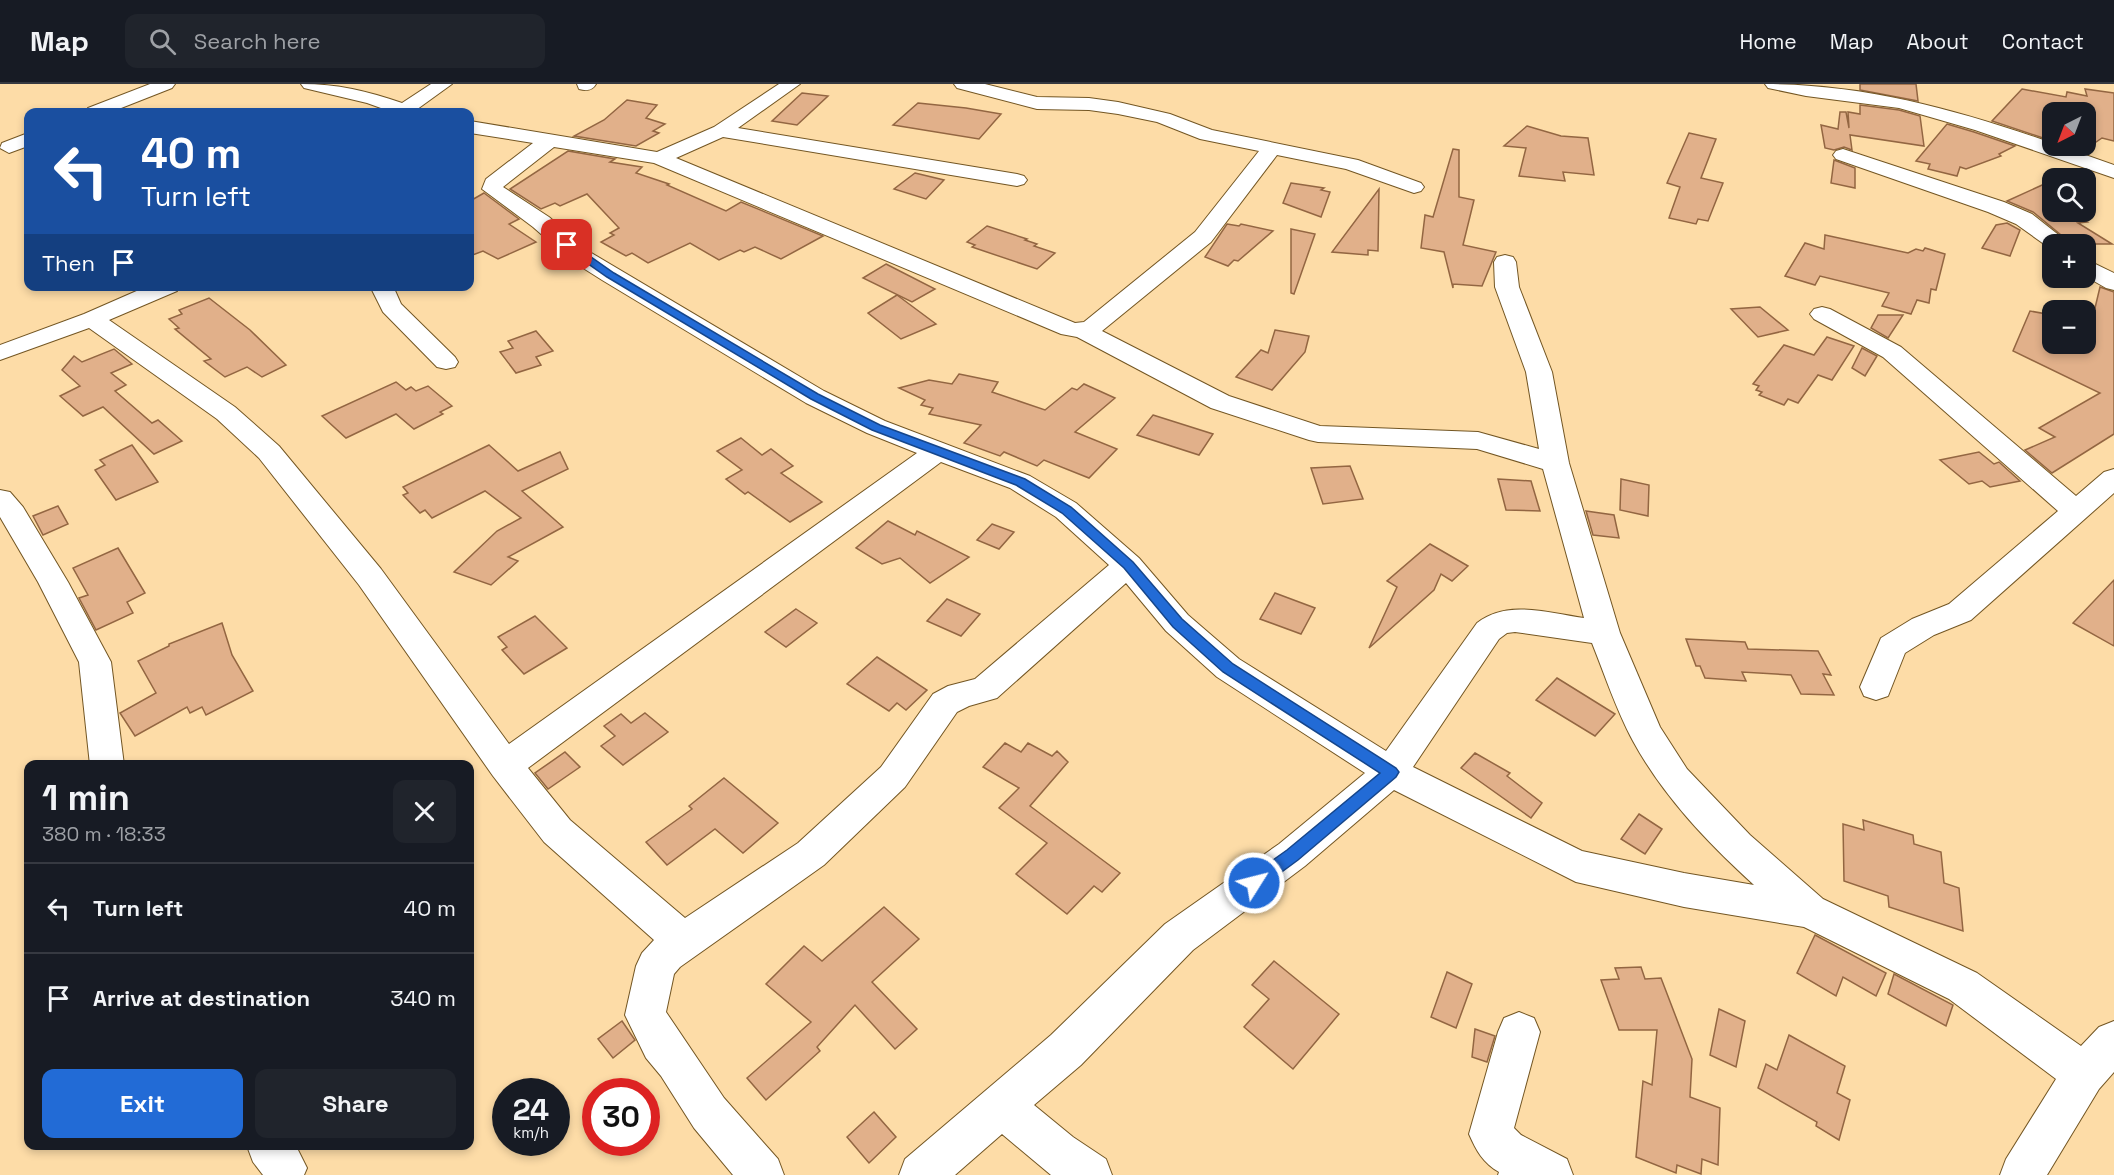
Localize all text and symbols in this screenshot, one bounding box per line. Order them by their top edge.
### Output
search box [125,14,545,68]
text: Map [30,23,89,59]
icon: search [146,25,179,58]
text: Search here [194,27,321,55]
text: Home [1739,28,1797,55]
text: Map [1830,28,1874,55]
text: About [1907,28,1969,55]
text: Contact [2002,28,2084,55]
north arrow [2042,102,2096,156]
map controls [2042,102,2096,354]
text: 40 m [141,127,241,180]
icon: left [42,132,120,210]
button: search [2042,168,2096,222]
text: Turn left [141,179,251,214]
pin [541,219,592,270]
icon: arrive [550,228,583,261]
button: + [2042,234,2096,288]
icon: arrive [107,246,140,279]
text: Then [42,249,95,277]
button: − [2042,300,2096,354]
text: 1 min [42,775,130,821]
button: close [393,780,456,843]
text: 380 m · 18:33 [42,821,166,847]
position arrow [1222,851,1286,915]
icon: left [42,892,75,925]
text: Turn left [93,894,183,922]
text: 40 m [404,894,456,922]
icon: arrive [42,982,75,1015]
text: Arrive at destination [93,984,310,1012]
text: 340 m [390,984,456,1012]
button: Exit [42,1069,243,1138]
button: Share [255,1069,456,1138]
speed limit sign: 30 [582,1078,660,1156]
text: 24 [513,1090,549,1129]
text: km/h [513,1123,549,1142]

